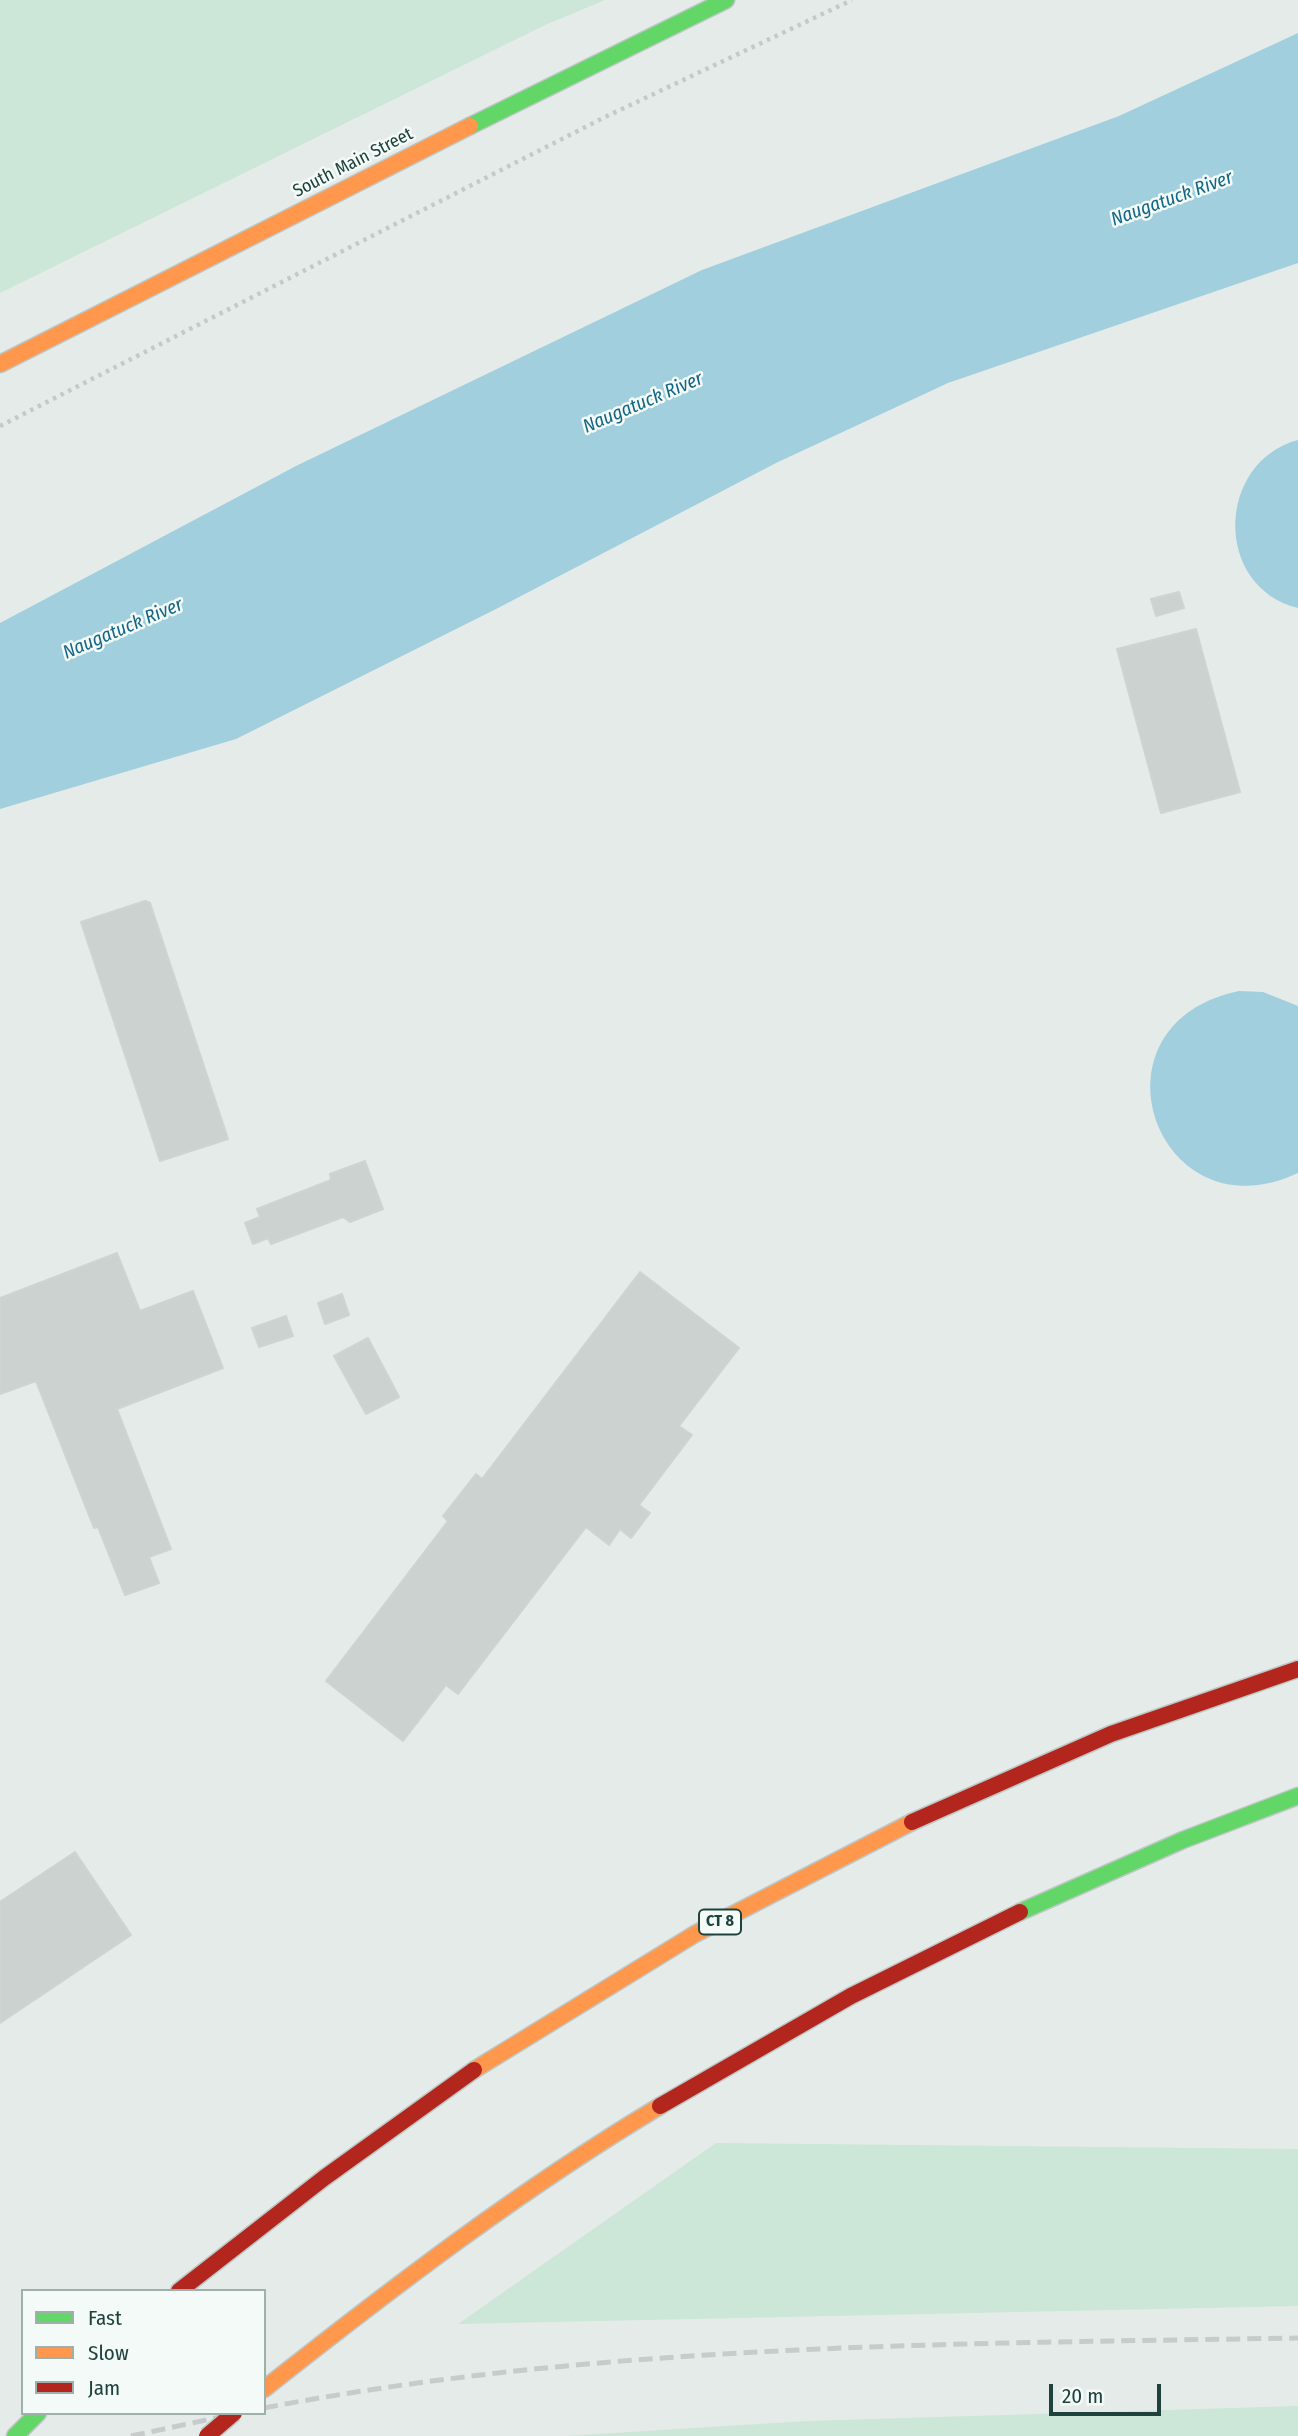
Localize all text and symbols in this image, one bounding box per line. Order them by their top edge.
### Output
street label: South Main Street [289,124,417,202]
water label: Naugatuck River [1108,166,1236,232]
water label: Naugatuck River [580,367,706,439]
water label: Naugatuck River [60,593,186,665]
road number: CT 8 [699,1910,741,1934]
legend [21,2289,266,2415]
text: Fast [88,2305,122,2331]
text: Slow [88,2340,129,2366]
scale bar [1053,2370,1165,2414]
text: Jam [88,2375,120,2401]
text: 20 m [1062,2383,1103,2409]

